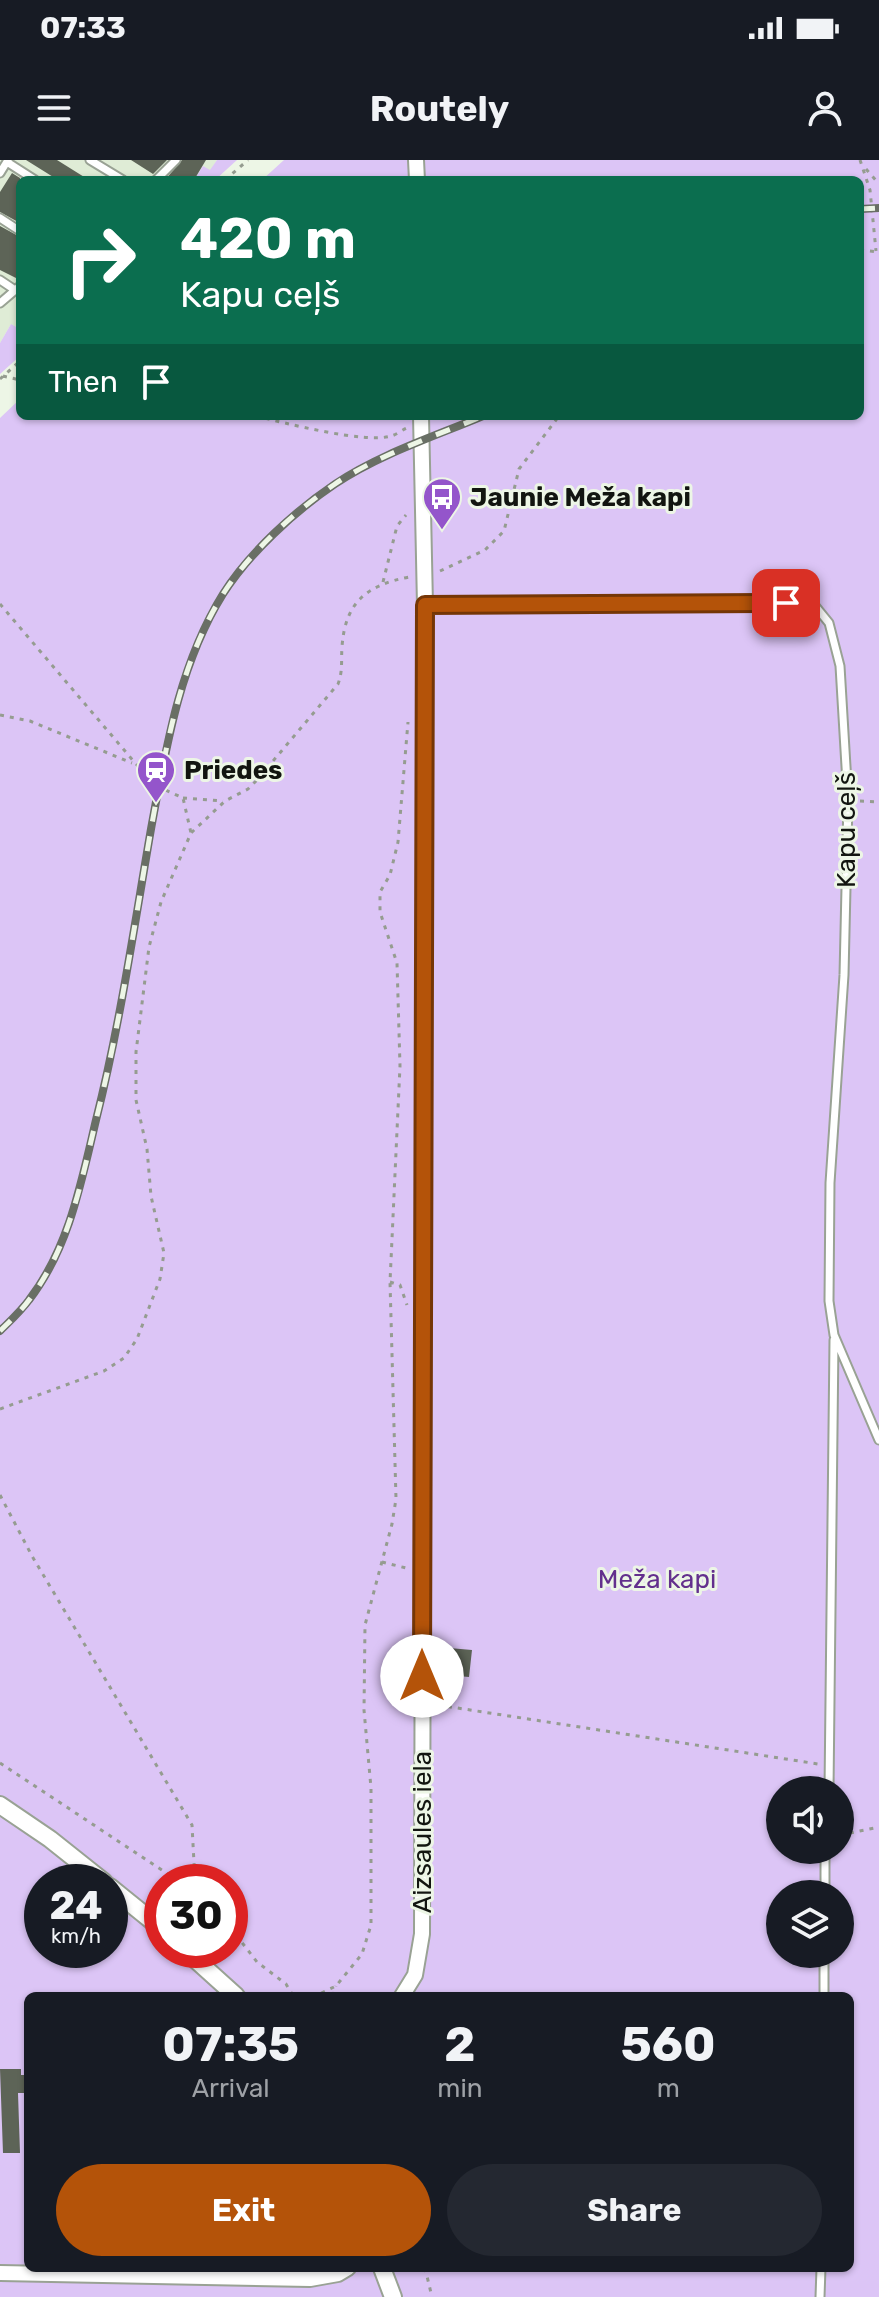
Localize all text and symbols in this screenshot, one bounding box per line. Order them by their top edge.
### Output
text: 07:33 [40,10,126,46]
icon: menu [32,86,76,130]
icon: person [803,86,847,130]
text: Routely [370,87,509,130]
text: 420 m [180,206,356,272]
icon: right [48,208,152,312]
text: Kapu ceļš [180,273,340,316]
icon: arrive [134,360,178,404]
text: Then [48,364,118,400]
bus stop icon: Jaunie Meža kapi [421,476,463,531]
place label: Jaunie Meža kapi [470,482,691,513]
pin [752,569,820,637]
icon: arrive [764,581,808,625]
station icon: Priedes [135,749,177,804]
place label: Priedes [184,755,283,786]
street label: Kapu ceļš [831,772,862,888]
park label: Meža kapi [598,1564,716,1595]
position arrow [380,1634,464,1718]
street label: Aizsaules iela [407,1751,438,1913]
map controls [766,1776,854,1968]
button: sound [766,1776,854,1864]
speed limit sign: 30 [144,1864,248,1968]
button: layers [766,1880,854,1968]
text: 24 [49,1882,103,1929]
text: km/h [51,1924,101,1948]
text: 07:35 [162,2016,299,2073]
text: 2 [444,2016,476,2073]
text: 560 [621,2016,716,2073]
text: Arrival [192,2073,270,2104]
text: min [437,2073,483,2104]
text: m [657,2073,680,2104]
button: Exit [56,2164,431,2256]
button: Share [447,2164,822,2256]

